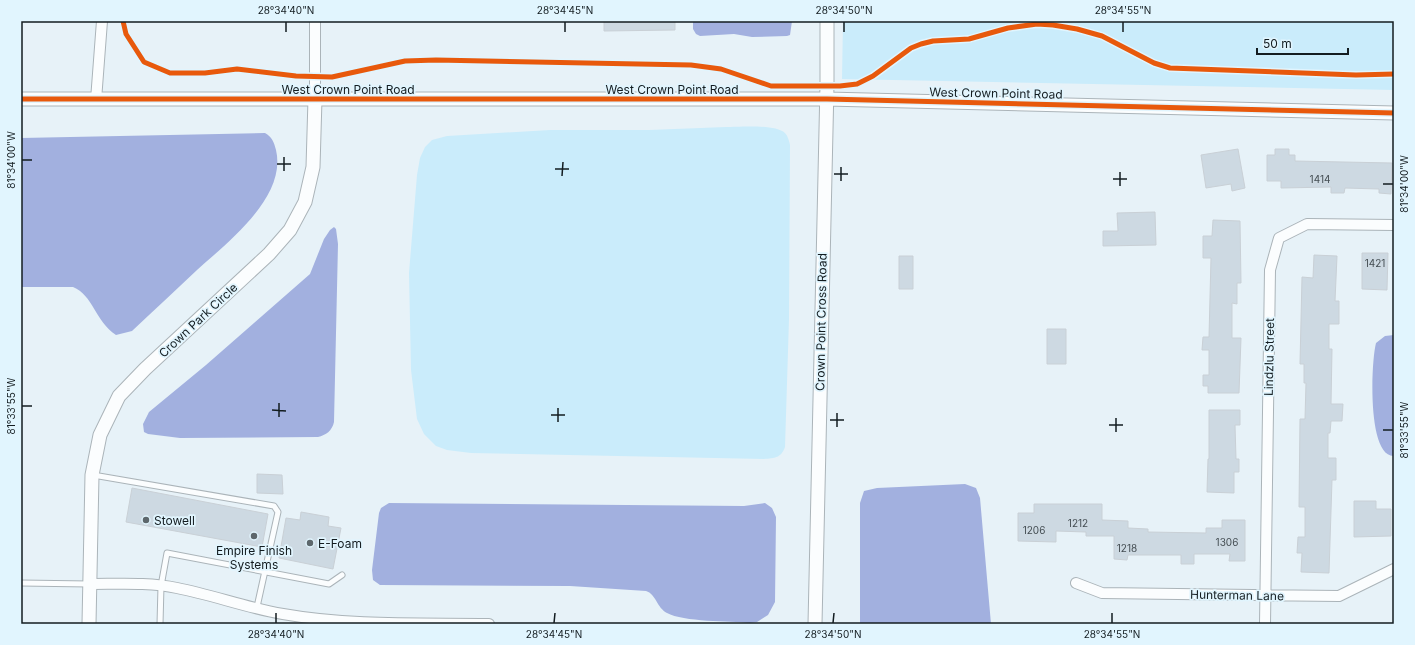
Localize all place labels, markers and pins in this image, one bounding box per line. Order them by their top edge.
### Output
place label: Stowell [154,513,195,528]
marker: Stowell [141,515,151,525]
marker: Empire Finish Systems [249,531,259,541]
place label: E-Foam [318,536,362,551]
marker: E-Foam [305,538,315,548]
place label: Empire Finish Systems [216,543,292,572]

